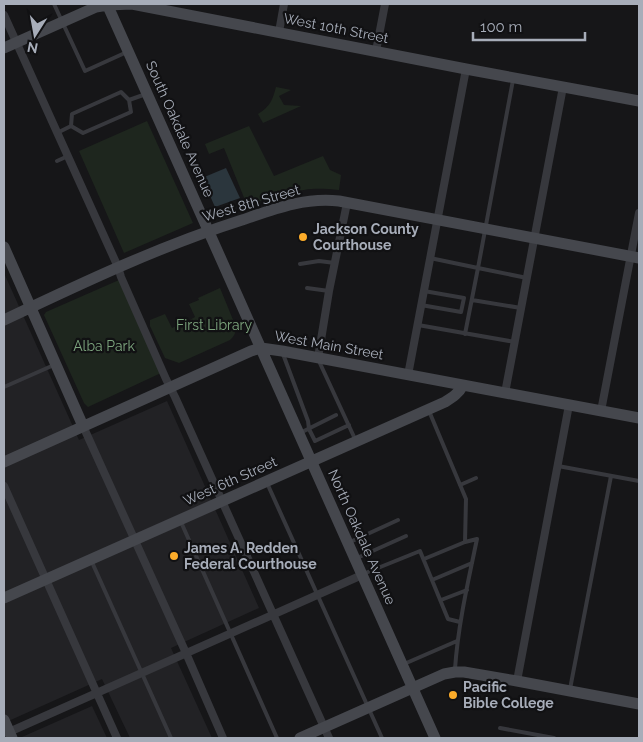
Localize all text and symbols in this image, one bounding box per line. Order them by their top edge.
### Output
north arrow [10,10,60,60]
street label: West 10th Street [282,10,390,46]
scale bar [473,10,586,42]
text: 100 m [480,18,522,36]
text: N [26,39,39,57]
street label: South Oakdale Avenue [143,58,217,200]
street label: West 8th Street [200,181,302,225]
place label: Jackson County Courthouse [313,221,419,253]
marker: Jackson County Courthouse [297,231,309,243]
park label: First Library [176,317,252,333]
street label: West Main Street [273,328,385,363]
park label: Alba Park [73,338,135,354]
street label: West 6th Street [181,453,279,509]
street label: North Oakdale Avenue [325,467,399,607]
place label: James A. Redden Federal Courthouse [184,540,317,572]
marker: James A. Redden Federal Courthouse [168,550,180,562]
place label: Pacific Bible College [463,679,554,711]
marker: Pacific Bible College [447,689,459,701]

